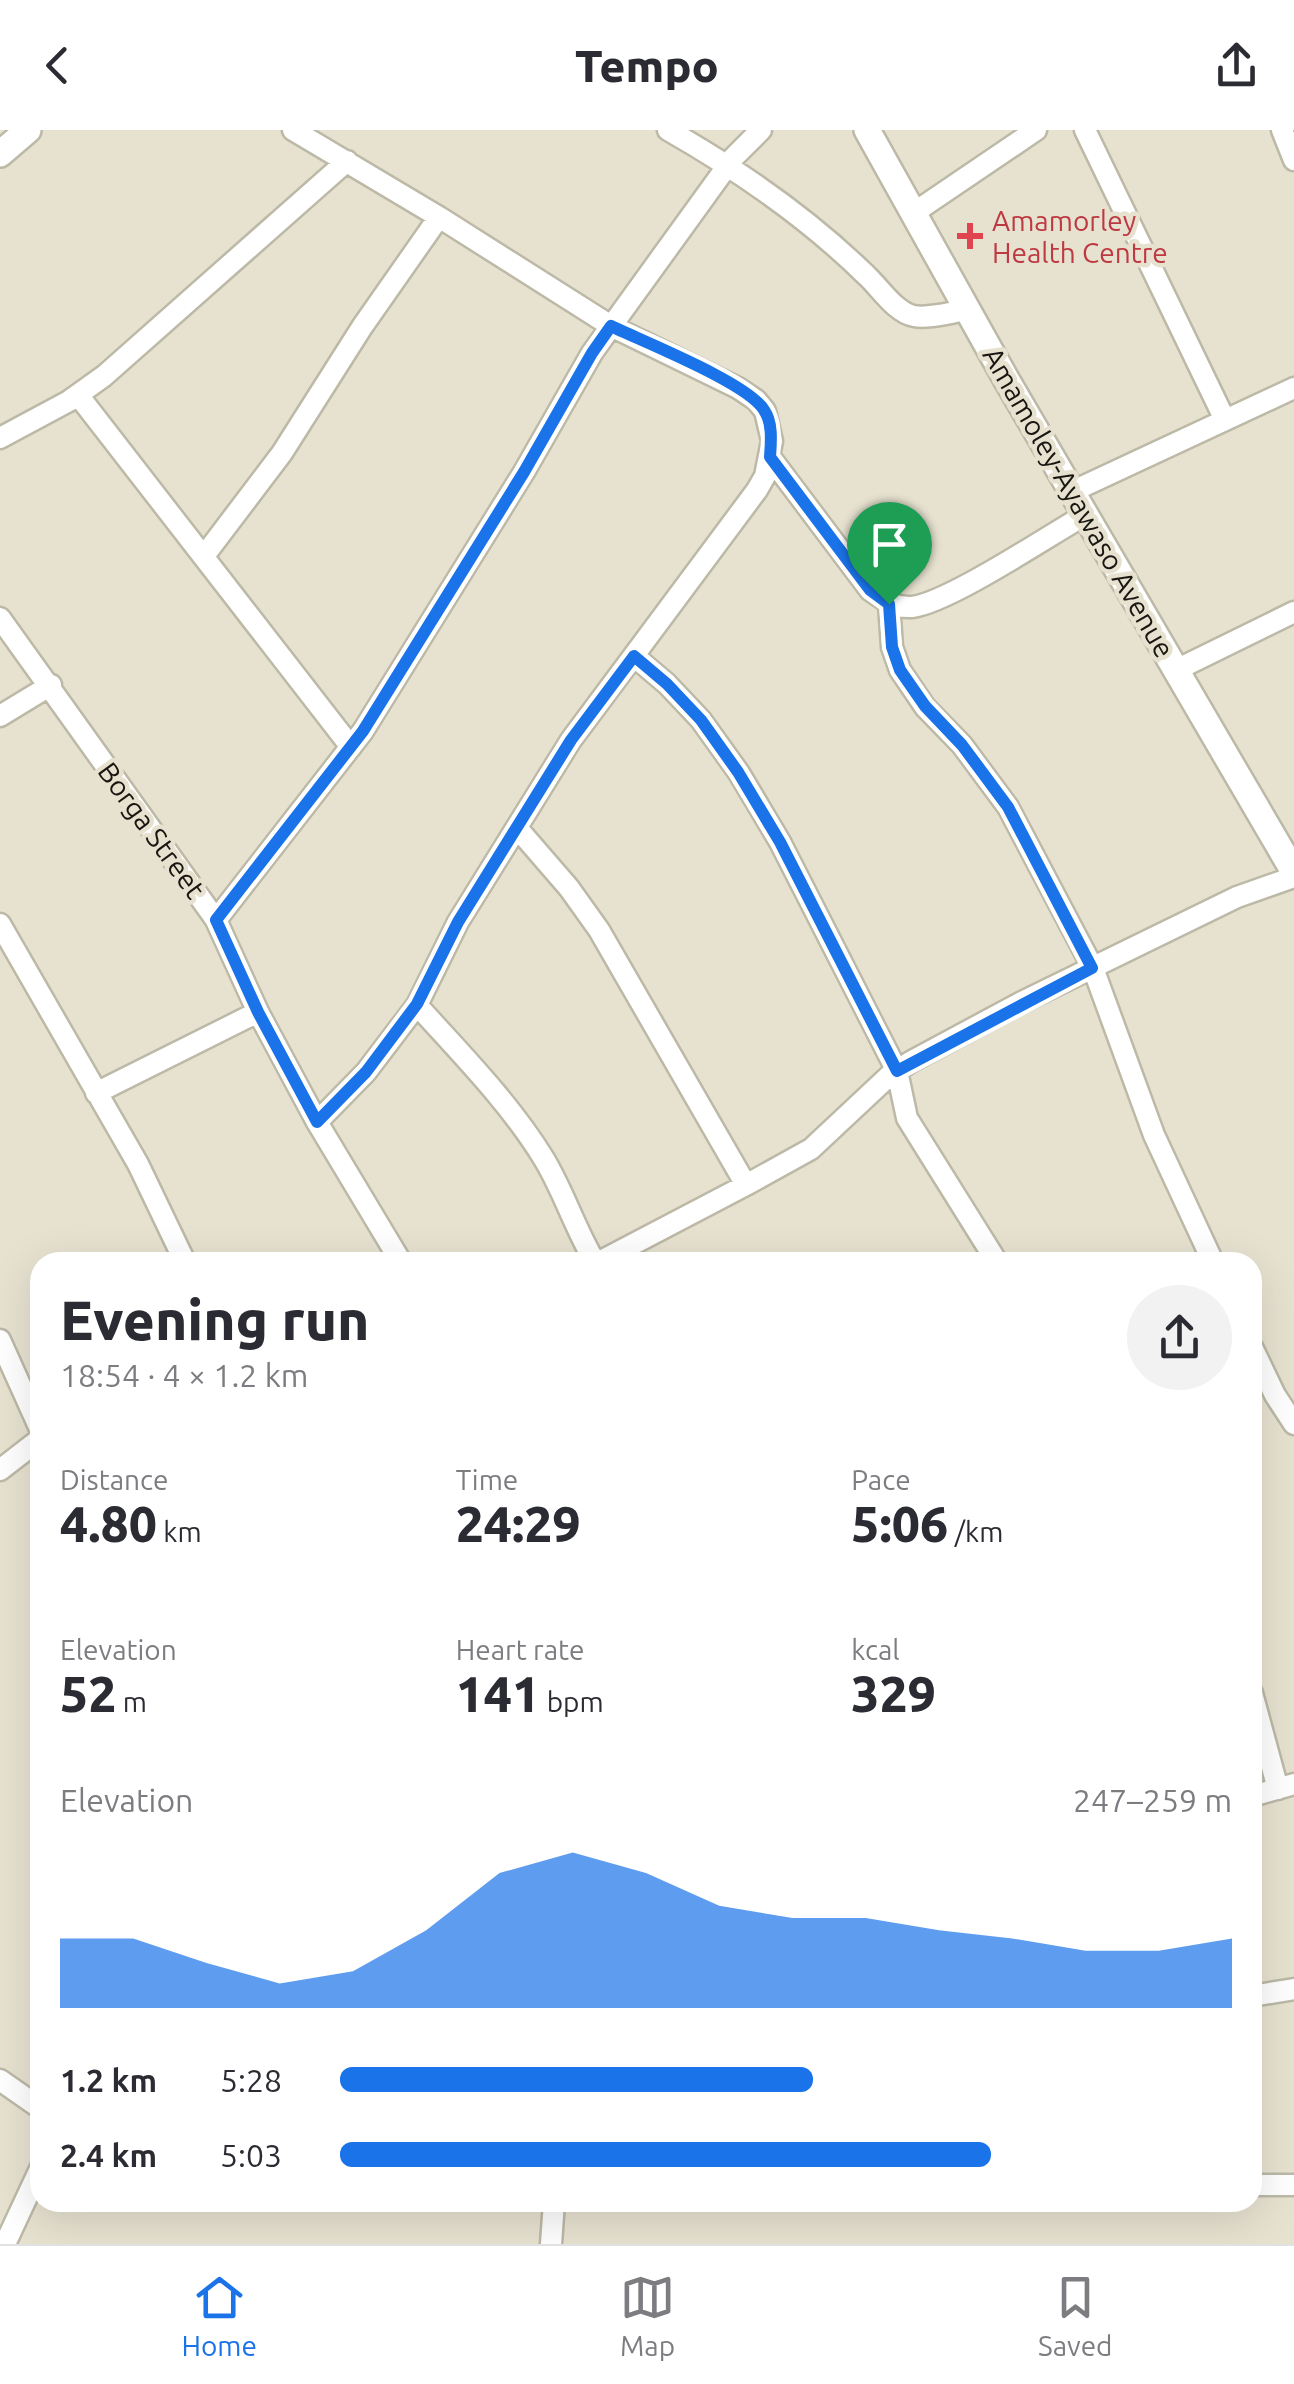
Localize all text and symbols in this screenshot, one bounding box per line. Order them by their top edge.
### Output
icon: back [30,38,85,93]
icon: share [1209,38,1264,93]
text: Tempo [575,40,719,91]
place label: Amamorley Health Centre [992,205,1168,268]
marker: Amamorley Health Centre [957,223,983,249]
street label: Amamoley-Ayawaso Avenue [977,341,1181,663]
pin [847,502,932,605]
icon: arrive [862,517,917,572]
street label: Borga Street [92,756,212,904]
button: share [1127,1285,1232,1390]
text: Evening run [60,1289,370,1350]
text: 18:54 · 4 × 1.2 km [60,1357,308,1393]
text: Distance [60,1464,168,1495]
text: Time [456,1464,518,1495]
text: Pace [851,1464,911,1495]
text: 4.80 [60,1495,157,1551]
text: 24:29 [456,1495,581,1551]
text: 5:06 [851,1495,948,1551]
text: km [157,1516,202,1547]
text: /km [948,1516,1003,1547]
text: Elevation [60,1634,177,1665]
text: Heart rate [456,1634,584,1665]
text: kcal [851,1634,900,1665]
text: 52 [60,1665,116,1721]
text: 141 [456,1665,540,1721]
text: 329 [851,1665,936,1721]
text: m [116,1686,147,1717]
text: bpm [540,1686,604,1717]
text: Elevation [60,1782,193,1818]
text: 247–259 m [1073,1782,1232,1818]
text: 1.2 km [60,2062,157,2098]
text: 5:28 [220,2062,282,2098]
text: 2.4 km [60,2137,157,2173]
text: 5:03 [220,2137,282,2173]
tab: Home [181,2270,257,2361]
tab: Map [620,2270,675,2361]
tab: Saved [1038,2270,1113,2361]

